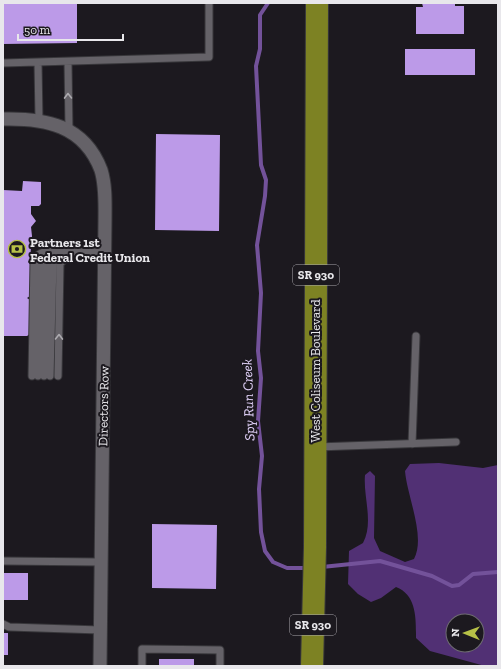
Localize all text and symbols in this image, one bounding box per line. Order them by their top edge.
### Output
scale bar [18,16,123,42]
text: 50 m [24,23,51,37]
one-way arrow [64,93,72,99]
place label: Partners 1st Federal Credit Union [30,235,150,265]
bank icon: Partners 1st Federal Credit Union [7,239,27,259]
road number: SR 930 [293,265,339,285]
street label: West Coliseum Boulevard [308,299,323,443]
one-way arrow [55,334,63,340]
water label: Spy Run Creek [239,359,258,441]
street label: Directors Row [95,366,112,446]
north arrow [445,613,485,653]
road number: SR 930 [290,615,336,635]
text: N [449,628,462,637]

